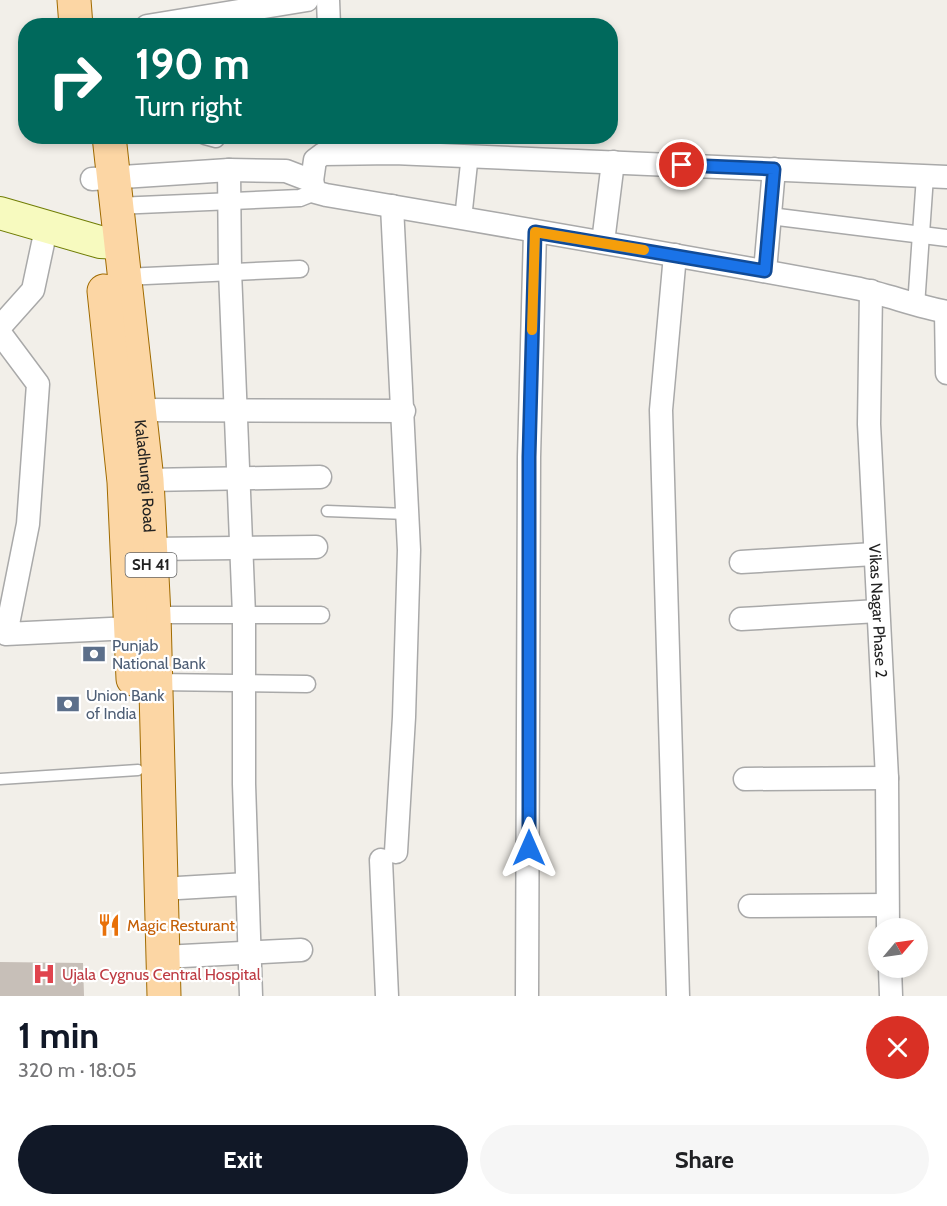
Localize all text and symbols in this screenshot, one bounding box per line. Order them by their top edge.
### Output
text: 190 m [135,38,250,90]
icon: right [36,42,114,120]
text: Turn right [135,90,242,123]
pin [656,139,707,190]
icon: arrive [665,148,698,181]
street label: Kaladhungi Road [130,419,159,533]
street label: Vikas Nagar Phase 2 [865,543,891,678]
road number: SH 41 [126,553,176,577]
place label: Punjab National Bank [112,636,206,673]
bank icon: Punjab National Bank [81,641,107,667]
place label: Union Bank of India [86,686,165,723]
bank icon: Union Bank of India [55,691,81,717]
position arrow [497,816,561,880]
restaurant icon: Magic Resturant [96,912,122,938]
place label: Magic Resturant [127,916,235,935]
north arrow [868,918,928,978]
map controls [868,918,928,978]
hospital icon: Ujala Cygnus Central Hospital [31,961,57,987]
place label: Ujala Cygnus Central Hospital [62,965,261,984]
text: 1 min [18,1013,99,1057]
button: close [866,1016,929,1079]
text: 320 m · 18:05 [18,1058,137,1082]
button: Exit [18,1125,468,1194]
button: Share [480,1125,929,1194]

